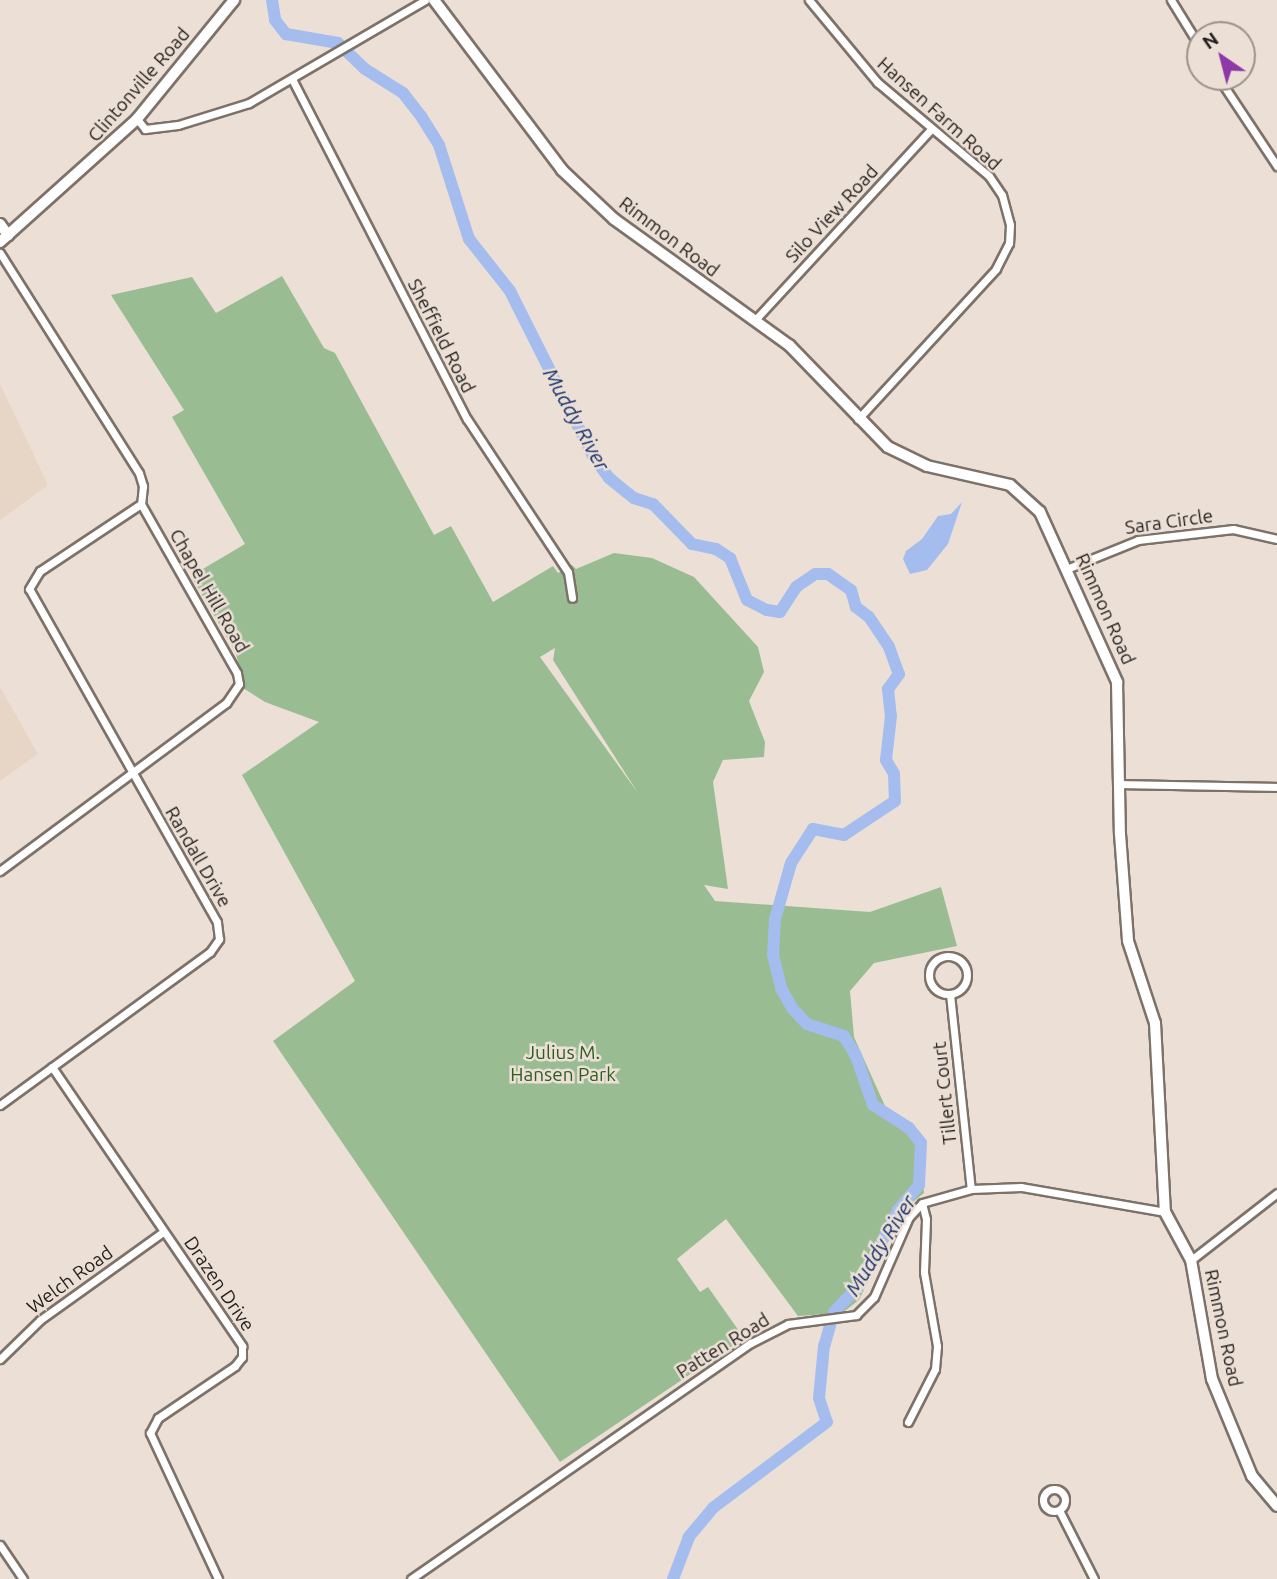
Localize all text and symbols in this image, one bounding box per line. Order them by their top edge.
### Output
north arrow [1186,21,1256,91]
street label: Clintonville Road [83,23,195,147]
text: N [1198,27,1222,54]
street label: Hansen Farm Road [872,52,1006,176]
street label: Silo View Road [781,160,883,268]
street label: Rimmon Road [614,192,724,282]
street label: Sheffield Road [402,275,480,397]
water label: Muddy River [538,363,616,475]
street label: Sara Circle [1123,505,1215,539]
street label: Chapel Hill Road [164,525,254,657]
street label: Rimmon Road [1070,550,1140,668]
street label: Randall Drive [160,803,236,911]
street label: Tillert Court [928,1040,962,1146]
park label: Julius M. Hansen Park [510,1042,616,1086]
water label: Muddy River [839,1190,921,1300]
street label: Drazen Drive [179,1232,259,1336]
street label: Welch Road [23,1241,117,1319]
street label: Rimmon Road [1199,1267,1247,1389]
street label: Patten Road [672,1308,774,1384]

